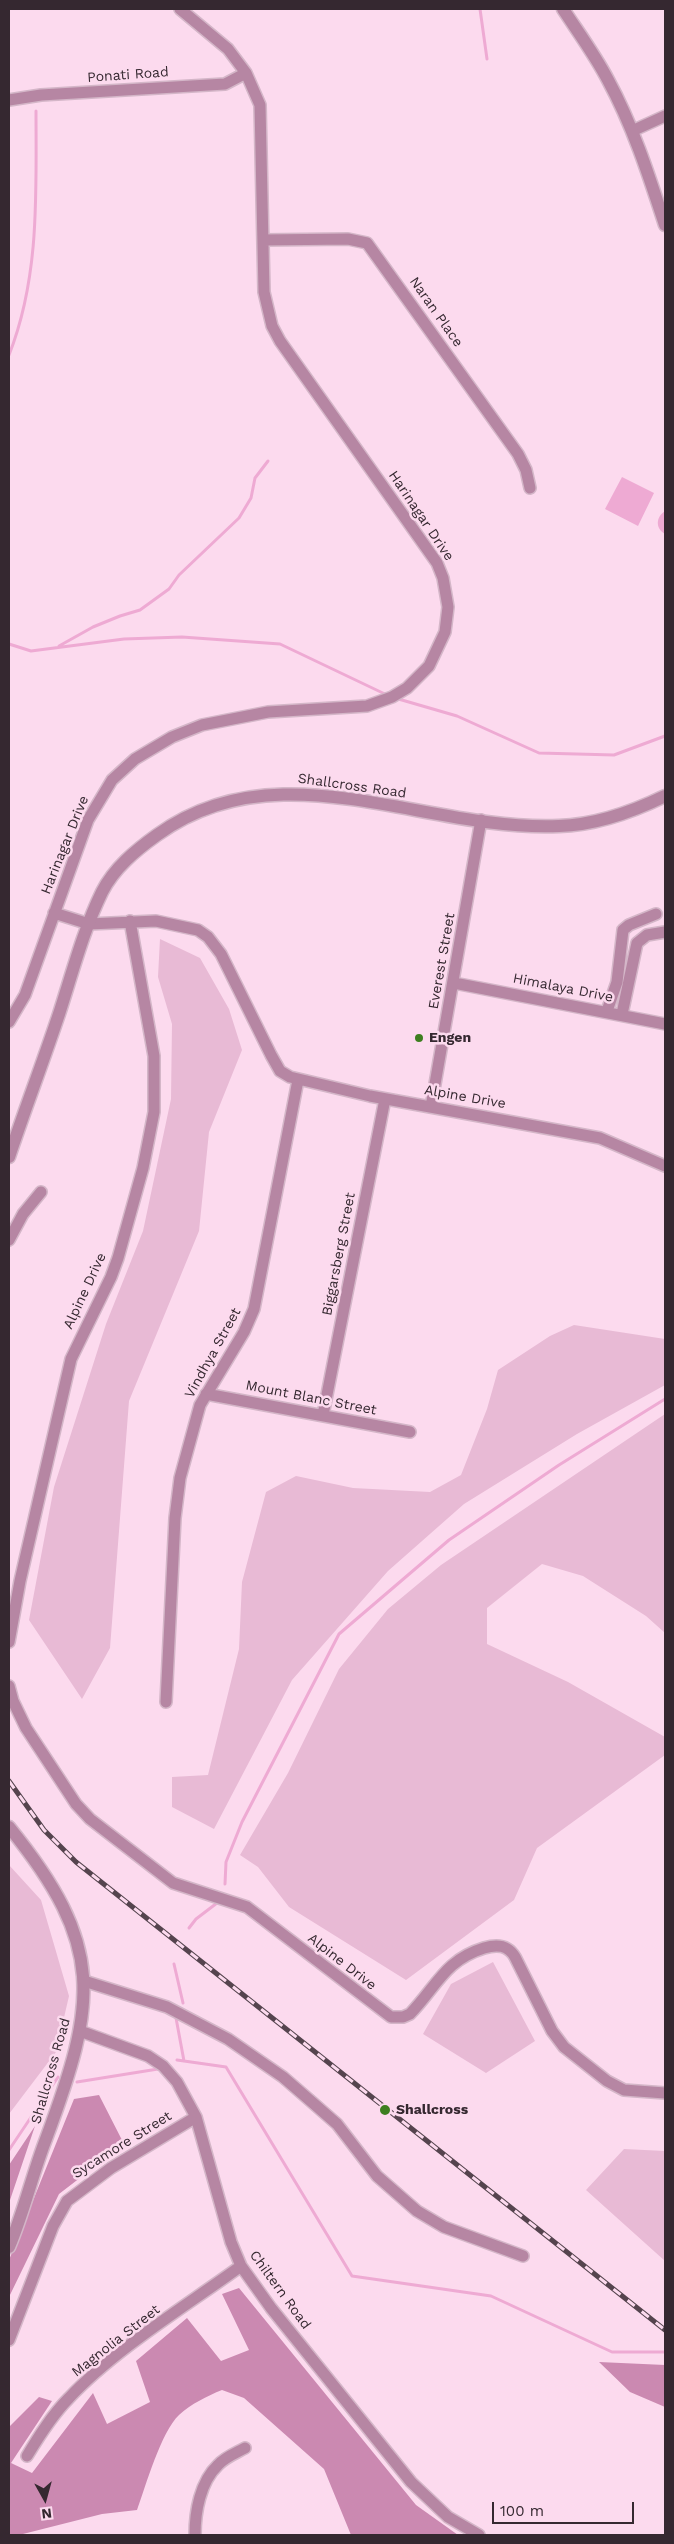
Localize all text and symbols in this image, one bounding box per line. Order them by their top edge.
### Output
street label: Ponati Road [87,64,169,86]
street label: Naran Place [406,274,466,350]
street label: Harinagar Drive [385,468,457,564]
street label: Shallcross Road [297,770,407,802]
street label: Harinagar Drive [38,793,92,897]
street label: Everest Street [425,911,459,1011]
street label: Himalaya Drive [512,970,614,1006]
place label: Engen [429,1030,471,1046]
marker: Engen [413,1032,425,1044]
street label: Alpine Drive [423,1082,507,1112]
street label: Biggarsberg Street [319,1191,359,1317]
street label: Alpine Drive [60,1250,110,1332]
street label: Vindhya Street [181,1305,245,1401]
street label: Mount Blanc Street [244,1377,378,1419]
street label: Alpine Drive [304,1930,380,1994]
street label: Shallcross Road [28,2016,74,2126]
place label: Shallcross [396,2102,468,2118]
marker: Shallcross [378,2103,392,2117]
street label: Sycamore Street [69,2108,175,2182]
street label: Chiltern Road [246,2247,314,2333]
street label: Magnolia Street [69,2301,163,2381]
north arrow [20,2474,70,2524]
scale bar [494,2492,636,2524]
text: 100 m [500,2502,544,2520]
text: N [41,2505,53,2522]

